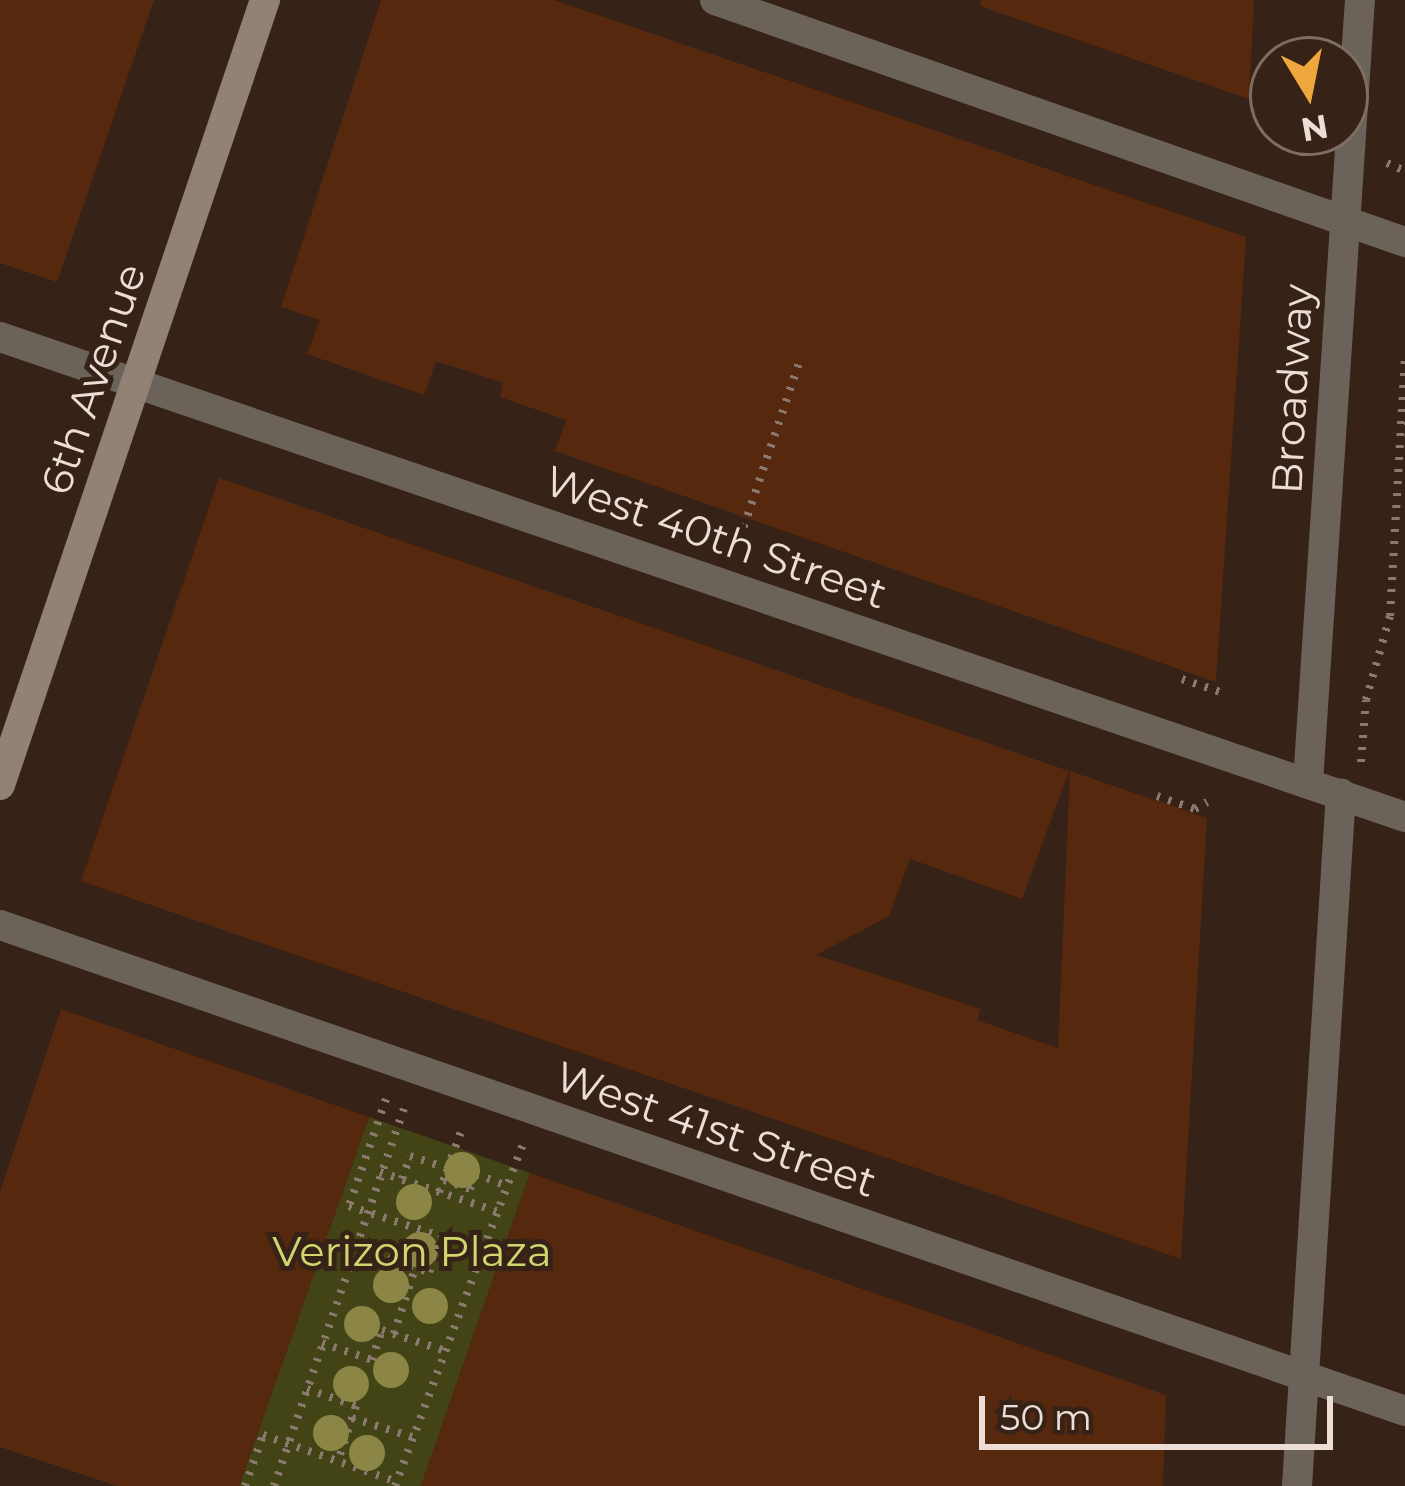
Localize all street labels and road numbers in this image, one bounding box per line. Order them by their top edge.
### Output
street label: 6th Avenue [30,257,156,501]
street label: Broadway [1261,283,1323,495]
street label: West 40th Street [539,455,893,619]
street label: West 41st Street [549,1051,883,1207]

